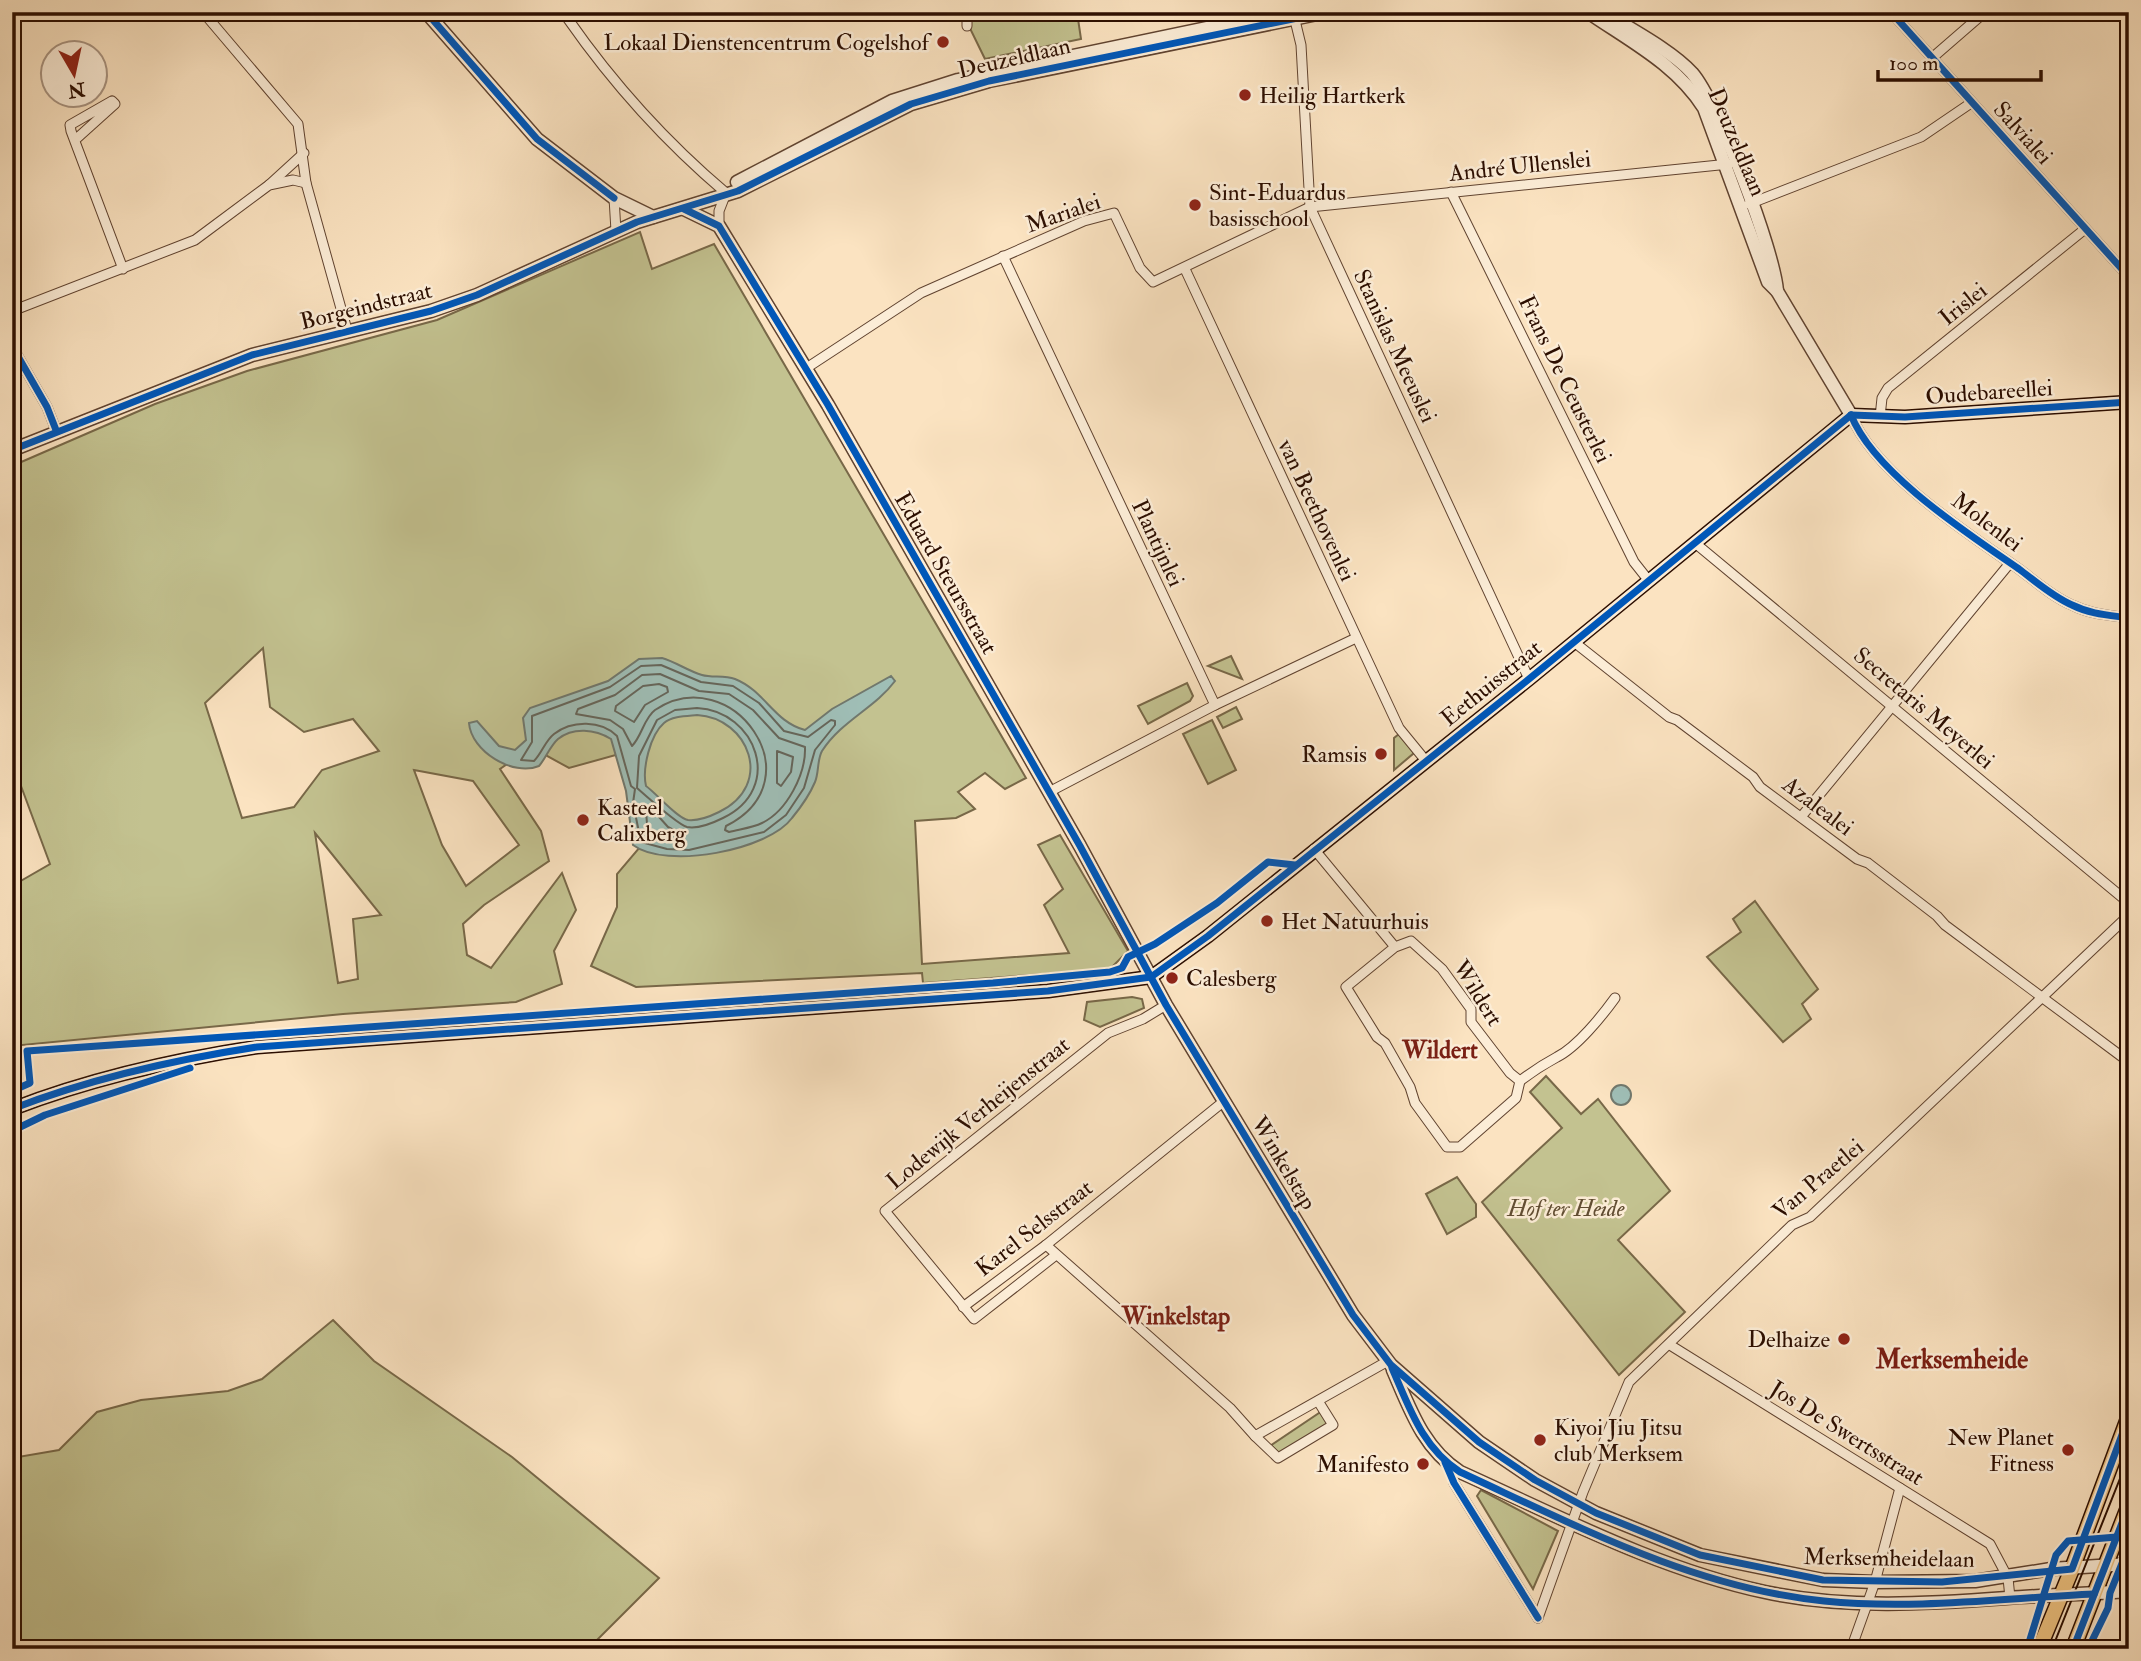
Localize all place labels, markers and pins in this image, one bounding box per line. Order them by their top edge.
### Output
place label: Lokaal Dienstencentrum Cogelshof [603,28,933,57]
marker: Lokaal Dienstencentrum Cogelshof [935,34,951,50]
place label: Heilig Hartkerk [1259,81,1406,110]
marker: Heilig Hartkerk [1237,87,1253,103]
place label: Sint-Eduardus basisschool [1209,178,1346,233]
marker: Sint-Eduardus basisschool [1187,197,1203,213]
place label: Ramsis [1301,740,1367,769]
marker: Ramsis [1373,746,1389,762]
place label: Kasteel Calixberg [597,793,687,848]
marker: Kasteel Calixberg [575,812,591,828]
place label: Het Natuurhuis [1281,907,1429,936]
marker: Het Natuurhuis [1259,913,1275,929]
place label: Calesberg [1186,964,1277,993]
marker: Calesberg [1164,970,1180,986]
place label: Delhaize [1747,1325,1830,1354]
marker: Delhaize [1836,1331,1852,1347]
place label: Kiyoi Jiu Jitsu club Merksem [1554,1413,1683,1468]
place label: New Planet Fitness [1948,1423,2054,1478]
marker: Kiyoi Jiu Jitsu club Merksem [1532,1432,1548,1448]
marker: New Planet Fitness [2060,1442,2076,1458]
place label: Manifesto [1316,1450,1409,1479]
marker: Manifesto [1415,1456,1431,1472]

